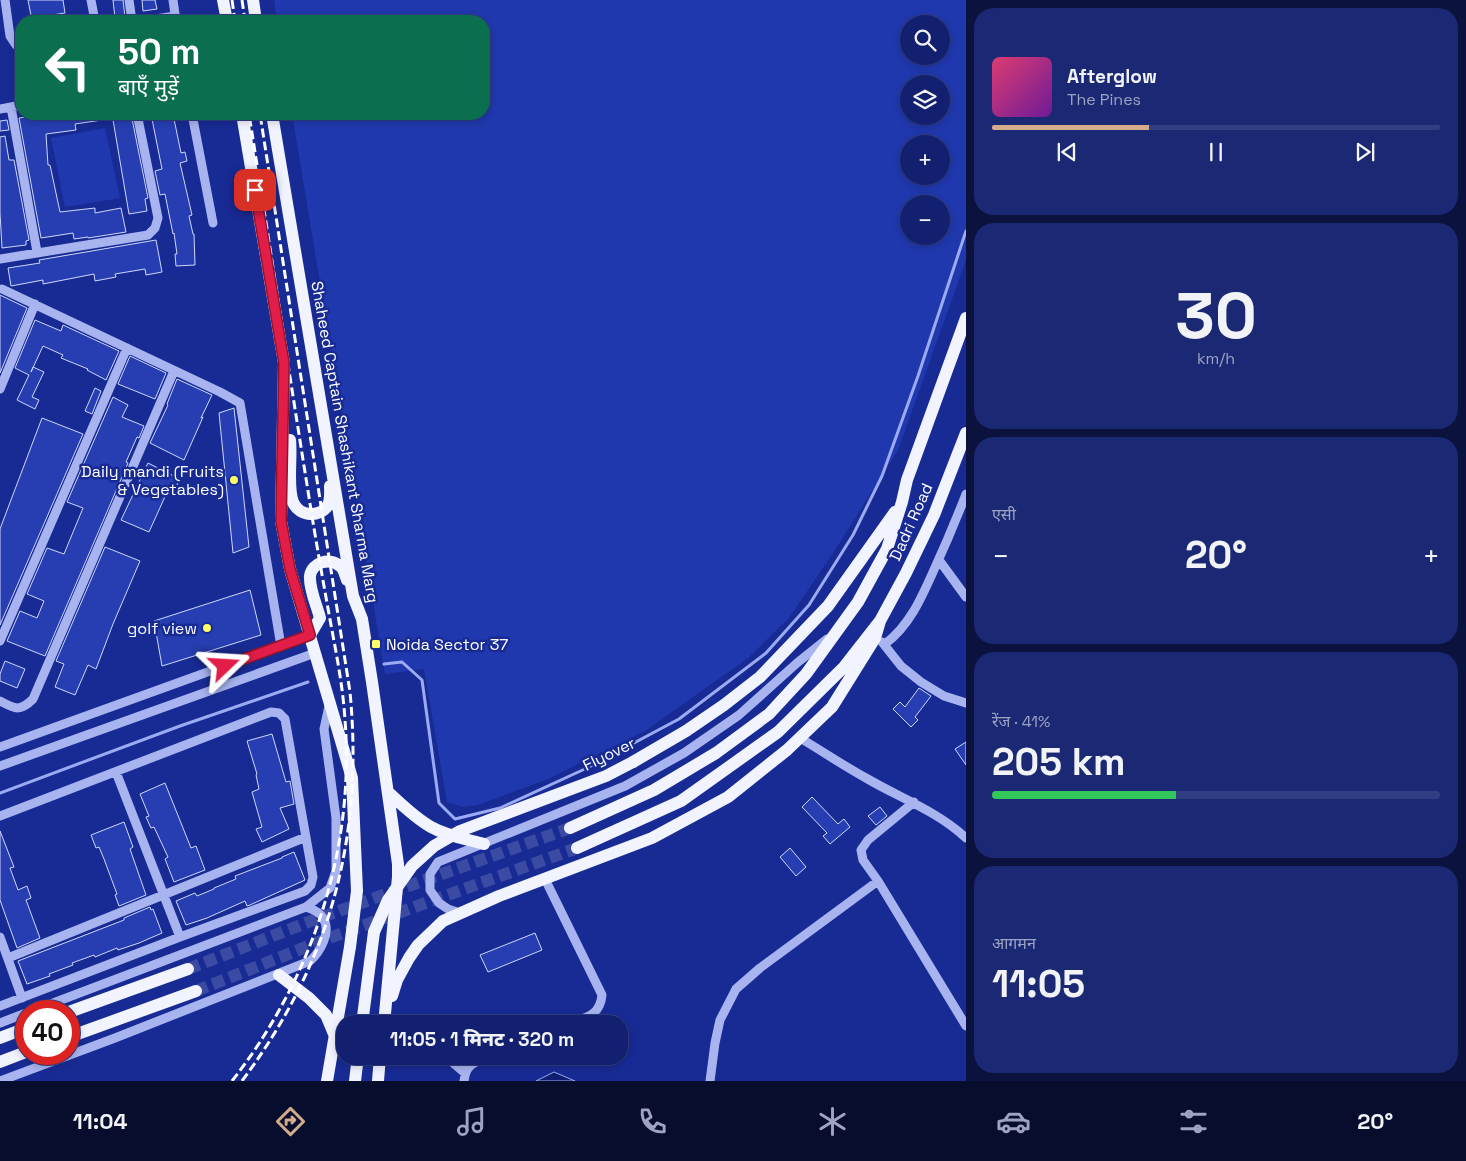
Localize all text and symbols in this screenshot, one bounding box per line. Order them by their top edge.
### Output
map controls [900,15,950,245]
button: search [900,15,950,65]
text: 50 m [118,30,200,74]
icon: left [35,35,100,100]
text: Afterglow [1067,64,1157,89]
text: बाएँ मुड़ें [118,73,179,101]
button: layers [900,75,950,125]
text: The Pines [1067,89,1141,110]
button: + [900,135,950,185]
icon: previous [1053,138,1081,166]
icon: pause [1202,138,1230,166]
icon: next [1351,138,1379,166]
pin [234,169,276,211]
icon: arrive [241,176,269,204]
button: − [900,195,950,245]
text: 30 [1175,274,1257,357]
street label: Shaheed Captain Shashikant Sharma Marg [306,279,384,605]
text: km/h [1197,348,1235,369]
place label: Daily mandi (Fruits & Vegetables) [81,461,224,500]
marker: Daily mandi (Fruits & Vegetables) [228,474,240,486]
street label: Dadri Road [884,480,938,564]
text: एसी [992,504,1016,525]
text: 20° [1185,531,1247,579]
text: − [992,538,1009,574]
text: + [1423,538,1440,574]
place label: golf view [127,618,197,639]
marker: golf view [201,622,213,634]
place label: Noida Sector 37 [386,634,508,655]
marker: Noida Sector 37 [370,638,382,650]
position arrow [198,639,250,691]
text: रेंज · 41% [992,711,1050,732]
street label: Flyover [579,732,639,776]
text: 205 km [992,738,1126,786]
text: आगमन [992,933,1036,954]
text: 11:05 [992,960,1085,1008]
speed limit sign: 40 [15,1000,80,1065]
text: 11:05 · 1 मिनट · 320 m [390,1027,574,1052]
icon: directions [273,1104,308,1139]
icon: music [454,1104,489,1139]
icon: phone [635,1104,670,1139]
icon: climate [815,1104,850,1139]
icon: car [996,1104,1031,1139]
icon: filters [1176,1104,1211,1139]
text: 11:04 [73,1107,128,1135]
text: 20° [1357,1107,1393,1135]

